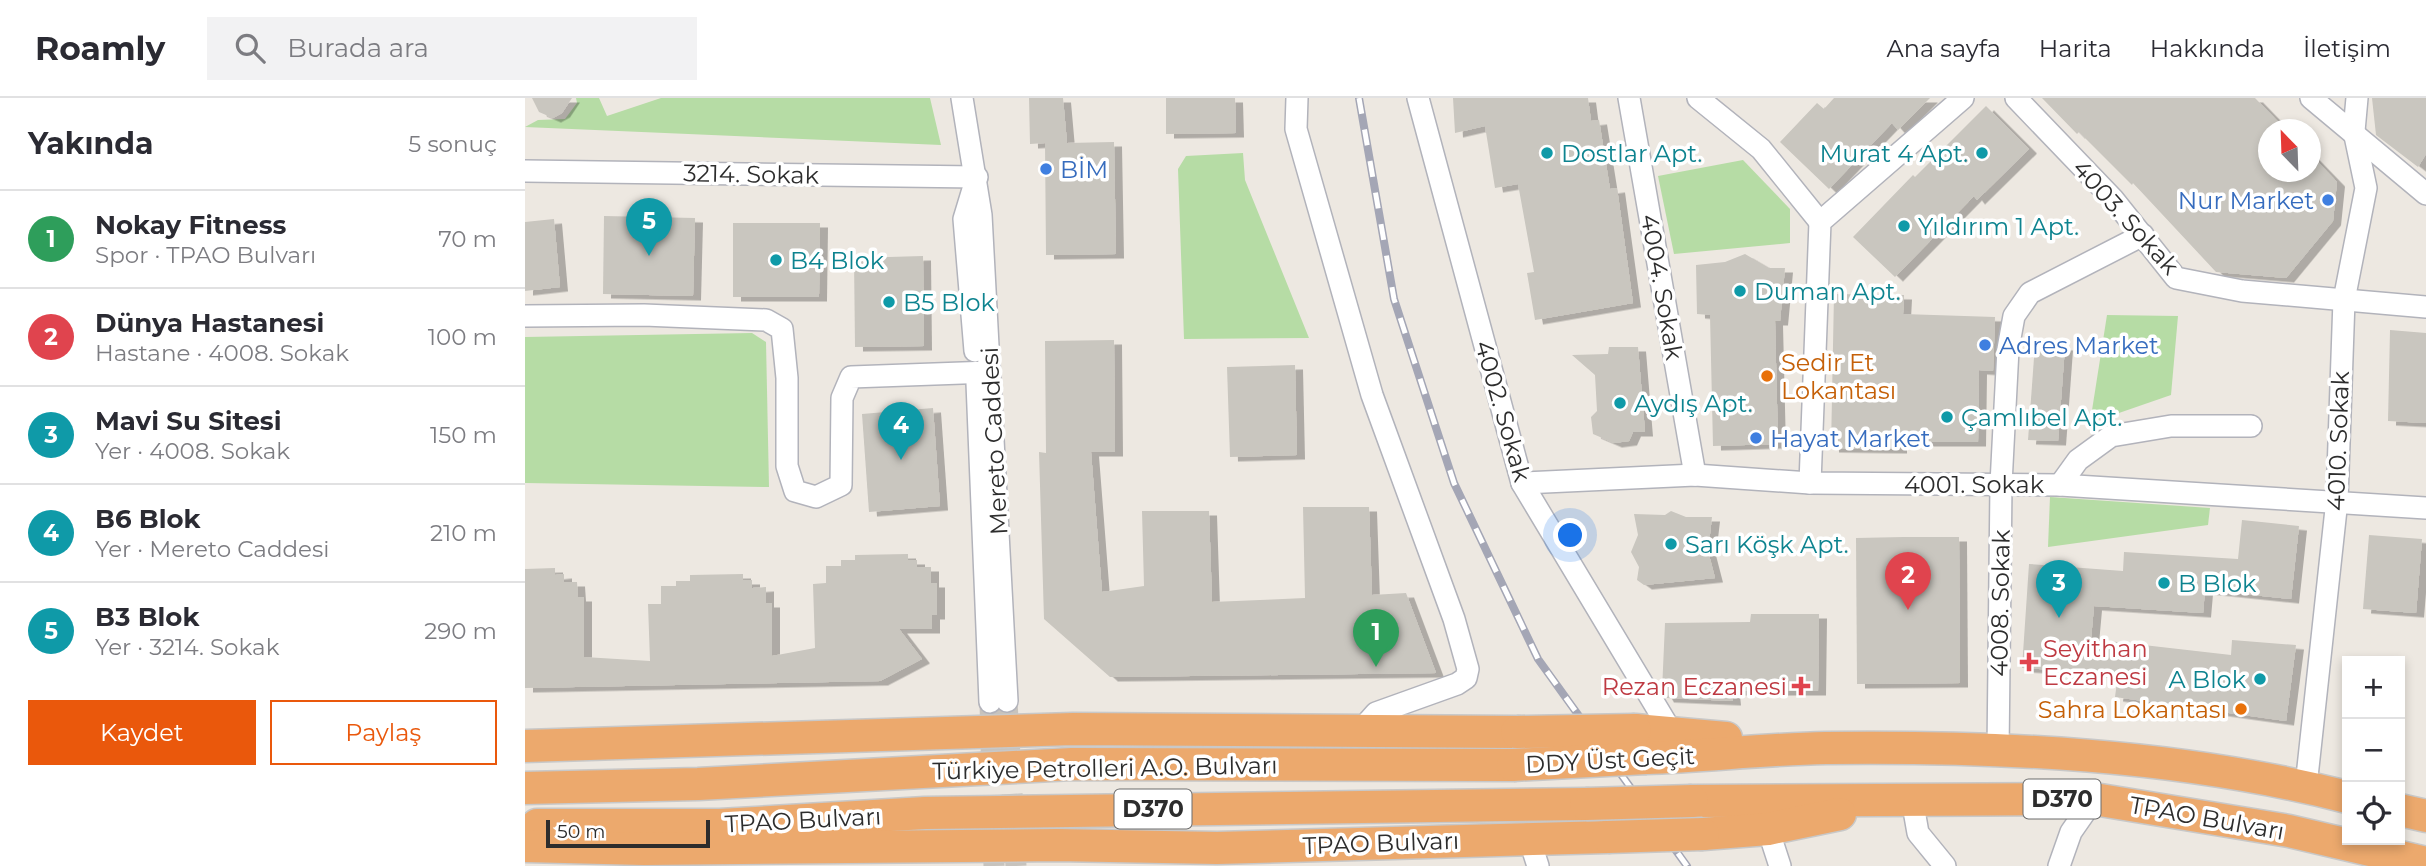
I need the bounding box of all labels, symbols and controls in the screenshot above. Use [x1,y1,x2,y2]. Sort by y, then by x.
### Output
search box [207,17,697,80]
text: Roamly [35,28,165,68]
icon: search [231,29,269,67]
text: Burada ara [287,32,429,64]
text: Ana sayfa [1886,34,2001,63]
text: Harita [2039,34,2112,63]
text: Hakkında [2150,34,2265,63]
text: İletişim [2303,34,2391,63]
north arrow [2258,119,2321,182]
text: Yakında [28,125,154,162]
text: 5 sonuç [408,130,497,158]
place label: Dostlar Apt. [1561,139,1702,168]
place label: Murat 4 Apt. [1819,139,1968,168]
marker: Dostlar Apt. [1539,145,1555,161]
marker: Murat 4 Apt. [1974,145,1990,161]
street label: 4003. Sokak [2067,154,2186,281]
place label: BİM [1060,155,1108,184]
street label: 3214. Sokak [683,158,820,190]
marker: BİM [1038,161,1054,177]
place label: Nur Market [2178,186,2314,215]
marker: Nur Market [2320,192,2336,208]
pin: 5 [626,198,672,256]
text: Nokay Fitness [95,209,286,241]
street label: 4004. Sokak [1635,212,1689,363]
place label: Yıldırım 1 Apt. [1918,212,2079,241]
marker: Yıldırım 1 Apt. [1896,218,1912,234]
text: 1 [46,225,56,253]
text: 70 m [438,225,497,253]
text: Spor · TPAO Bulvarı [95,241,316,269]
place label: B4 Blok [790,246,885,275]
marker: B4 Blok [768,252,784,268]
place label: Duman Apt. [1754,277,1901,306]
marker: Duman Apt. [1732,283,1748,299]
place label: B5 Blok [903,288,996,317]
marker: B5 Blok [881,294,897,310]
text: Dünya Hastanesi [95,307,324,339]
text: 2 [44,323,58,351]
text: 100 m [428,323,497,351]
place label: Adres Market [1999,331,2159,360]
street label: 4002. Sokak [1469,337,1537,485]
marker: Adres Market [1977,337,1993,353]
text: Hastane · 4008. Sokak [95,339,349,367]
street label: Mereto Caddesi [975,346,1013,536]
place label: Sedir Et Lokantası [1781,348,1896,405]
marker: Sedir Et Lokantası [1759,368,1775,384]
street label: 4010. Sokak [2321,370,2355,511]
place label: Aydış Apt. [1634,389,1753,418]
marker: Aydış Apt. [1612,395,1628,411]
pin: 4 [878,402,924,460]
place label: Çamlıbel Apt. [1961,403,2122,432]
text: Mavi Su Sitesi [95,405,281,437]
marker: Çamlıbel Apt. [1939,409,1955,425]
text: 3 [44,421,58,449]
text: 150 m [430,421,497,449]
place label: Hayat Market [1770,424,1931,453]
marker: Hayat Market [1748,430,1764,446]
text: Yer · 4008. Sokak [95,437,290,465]
street label: 4001. Sokak [1904,470,2045,499]
text: B6 Blok [95,503,201,535]
your location [1553,518,1587,552]
text: 4 [43,519,59,547]
text: 210 m [430,519,497,547]
street label: 4008. Sokak [1984,529,2016,677]
place label: Sarı Köşk Apt. [1685,530,1849,559]
text: Yer · Mereto Caddesi [95,535,329,563]
marker: Sarı Köşk Apt. [1663,536,1679,552]
pin: 2 [1885,552,1931,610]
pin: 3 [2036,560,2082,618]
place label: B Blok [2178,569,2257,598]
marker: B Blok [2156,575,2172,591]
text: B3 Blok [95,601,199,633]
pin: 1 [1353,609,1399,667]
text: 5 [44,617,58,645]
text: 290 m [424,617,497,645]
text: Yer · 3214. Sokak [95,633,279,661]
place label: Seyithan Eczanesi [2043,634,2148,691]
marker: Seyithan Eczanesi [2021,654,2037,670]
map controls [2342,656,2405,845]
button: + [2342,656,2405,719]
place label: A Blok [2169,665,2247,694]
marker: A Blok [2252,671,2268,687]
place label: Rezan Eczanesi [1602,672,1787,701]
marker: Rezan Eczanesi [1793,678,1809,694]
place label: Sahra Lokantası [2038,695,2227,724]
button: Kaydet [28,700,256,765]
button: Paylaş [270,700,497,765]
marker: Sahra Lokantası [2233,701,2249,717]
button: − [2342,719,2405,782]
street label: DDY Üst Geçit [1525,741,1696,779]
street label: Türkiye Petrolleri A.O. Bulvarı [932,750,1278,786]
road number: D370 [2023,779,2101,818]
button: locate [2342,782,2405,845]
road number: D370 [1115,790,1191,828]
street label: TPAO Bulvarı [2127,790,2287,846]
street label: TPAO Bulvarı [724,801,882,839]
scale bar [546,817,711,849]
text: 50 m [557,820,605,843]
street label: TPAO Bulvarı [1302,826,1460,860]

